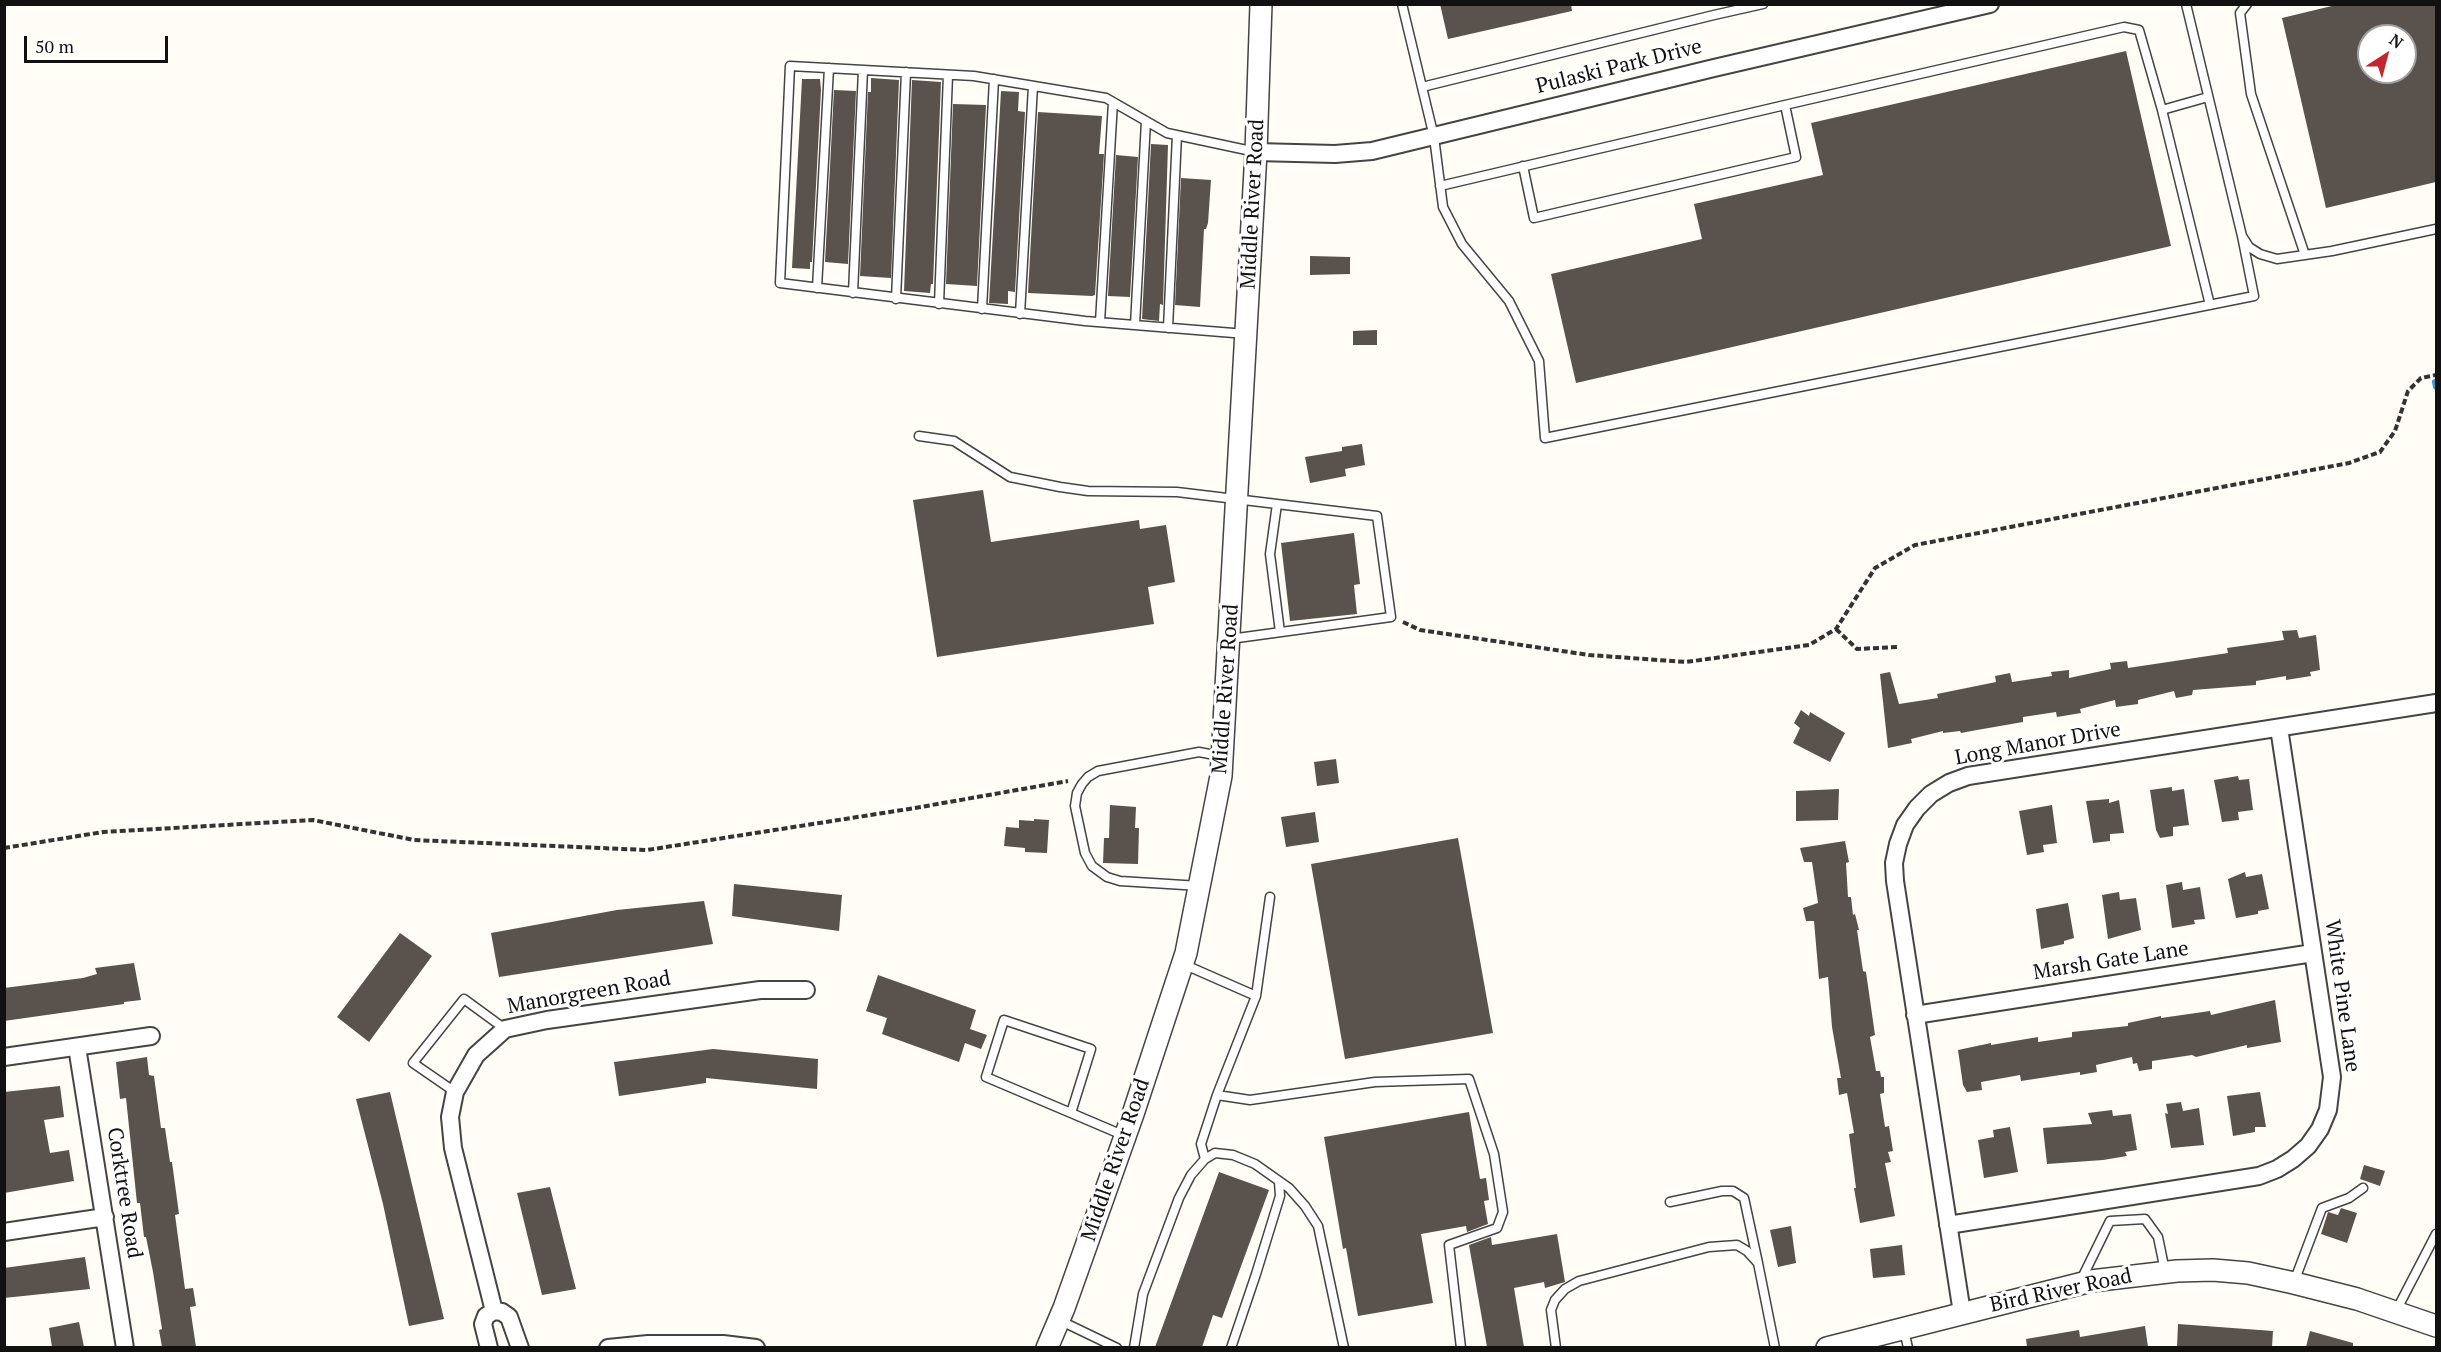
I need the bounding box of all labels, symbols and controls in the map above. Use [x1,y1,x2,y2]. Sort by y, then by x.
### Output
scale bar [27,24,171,62]
north arrow [2357,24,2417,84]
text: N [2385,29,2408,54]
text: 50 m [35,34,74,58]
street label: Pulaski Park Drive [1533,34,1705,100]
street label: Middle River Road [1236,118,1270,290]
street label: Middle River Road [1207,603,1245,775]
street label: Long Manor Drive [1953,717,2123,771]
street label: White Pine Lane [2319,918,2365,1074]
street label: Marsh Gate Lane [2031,936,2191,986]
street label: Manorgreen Road [505,966,673,1020]
street label: Middle River Road [1076,1075,1156,1245]
street label: Corktree Road [101,1126,147,1260]
street label: Bird River Road [1988,1264,2134,1318]

